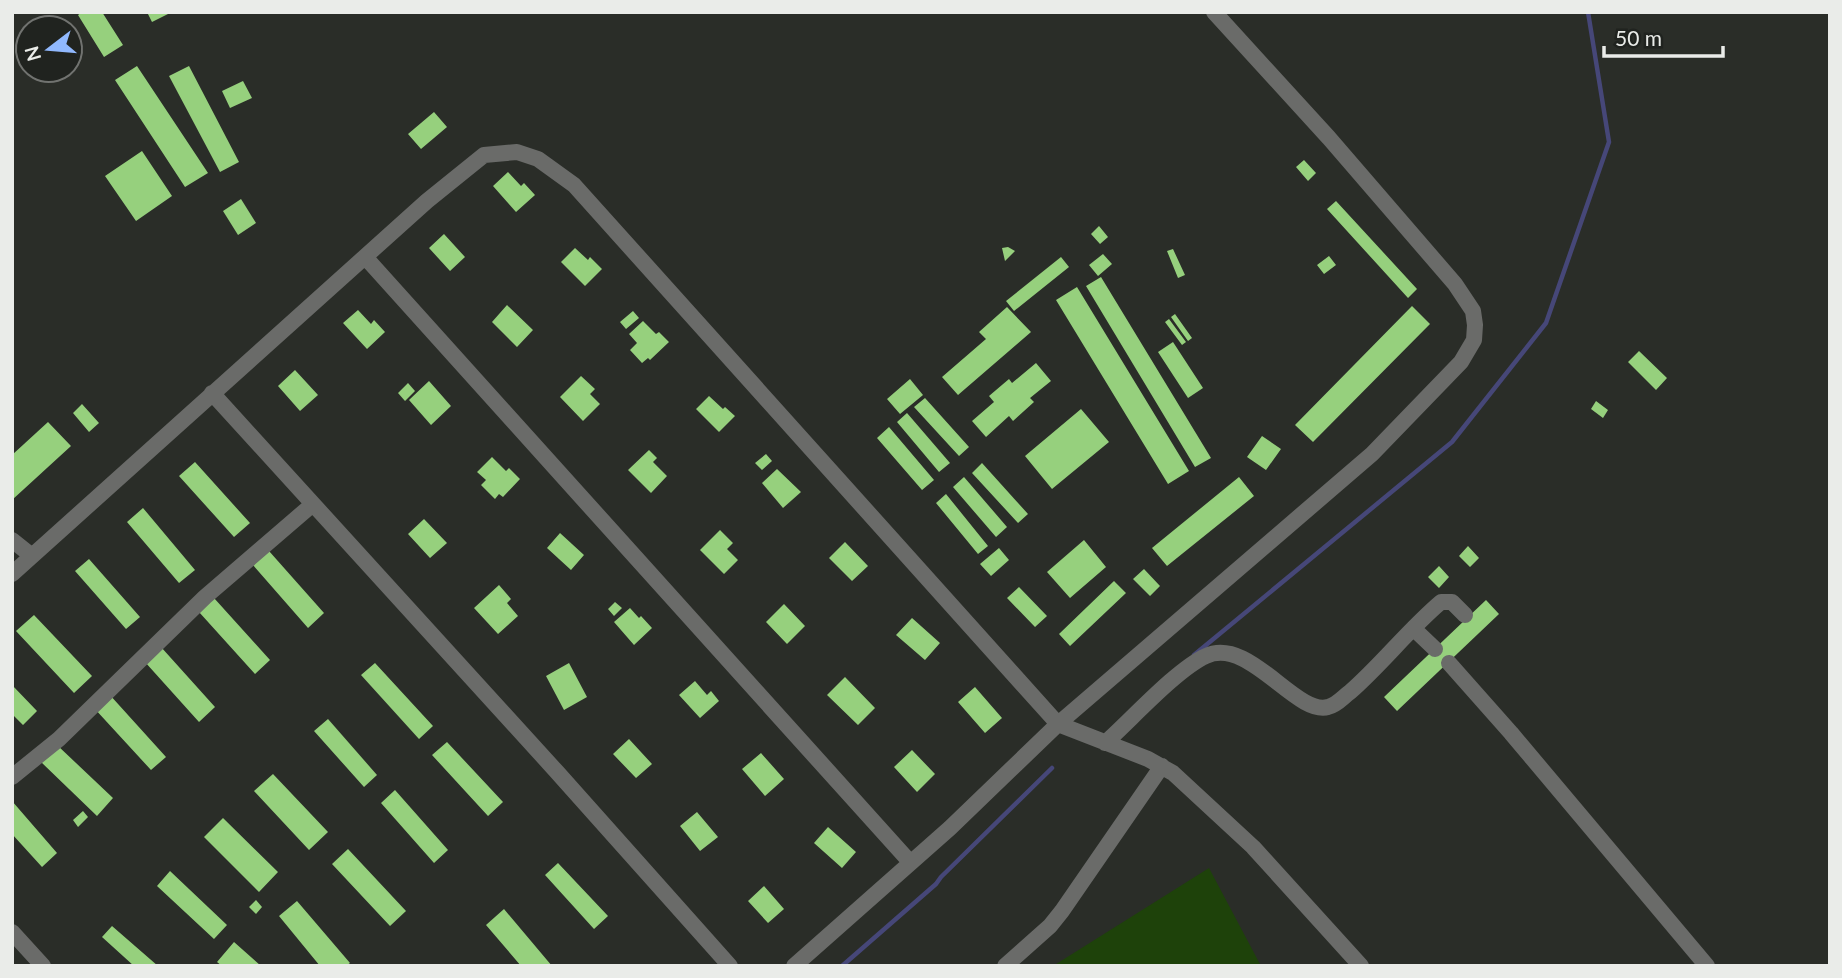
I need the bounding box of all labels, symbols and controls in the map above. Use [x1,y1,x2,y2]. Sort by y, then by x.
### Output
north arrow [14,14,84,84]
scale bar [1604,14,1723,58]
text: 50 m [1615,25,1662,50]
text: N [19,44,45,64]

